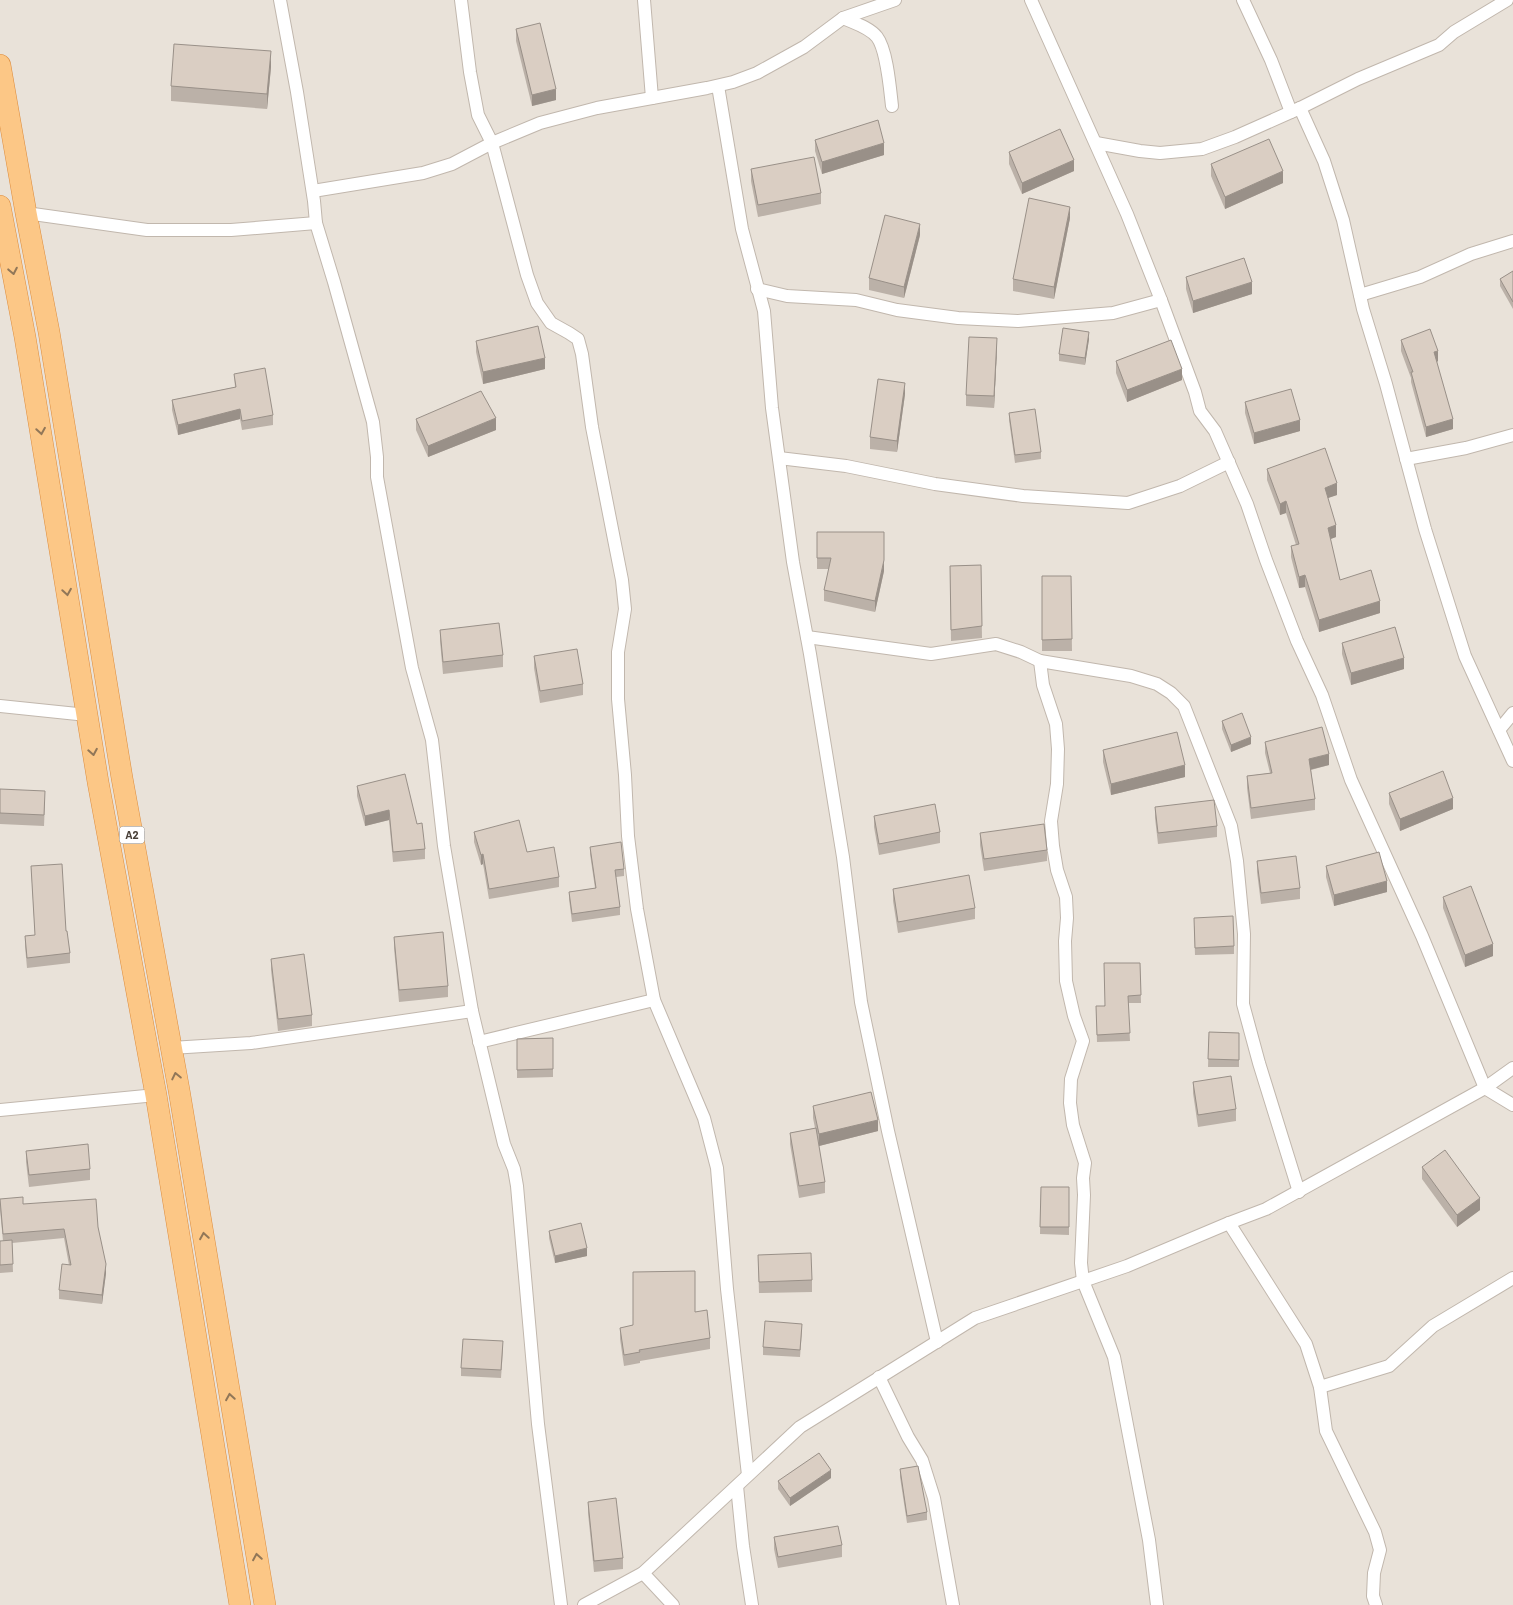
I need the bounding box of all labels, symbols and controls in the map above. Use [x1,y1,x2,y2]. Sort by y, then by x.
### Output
one-way arrow [7,267,17,276]
one-way arrow [35,427,45,436]
one-way arrow [61,588,72,596]
one-way arrow [87,749,98,757]
road number: A2 [120,826,144,844]
one-way arrow [172,1072,182,1080]
one-way arrow [199,1232,209,1241]
one-way arrow [226,1392,236,1401]
one-way arrow [252,1553,262,1561]

